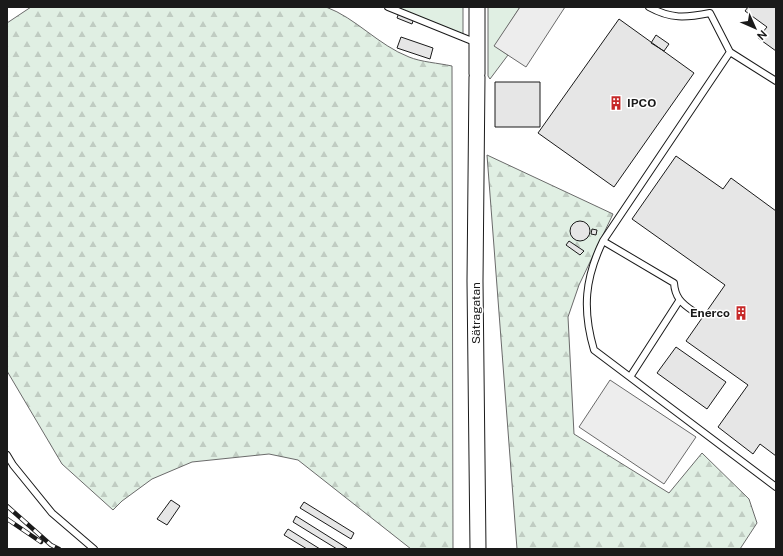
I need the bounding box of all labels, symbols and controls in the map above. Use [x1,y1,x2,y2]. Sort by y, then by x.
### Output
north arrow [735,8,775,48]
text: N [755,28,769,42]
building icon: IPCO [608,95,624,111]
place label: IPCO [627,96,656,110]
street label: Sätragatan [469,282,483,344]
building icon: Enerco [733,305,749,321]
place label: Enerco [690,306,730,320]

